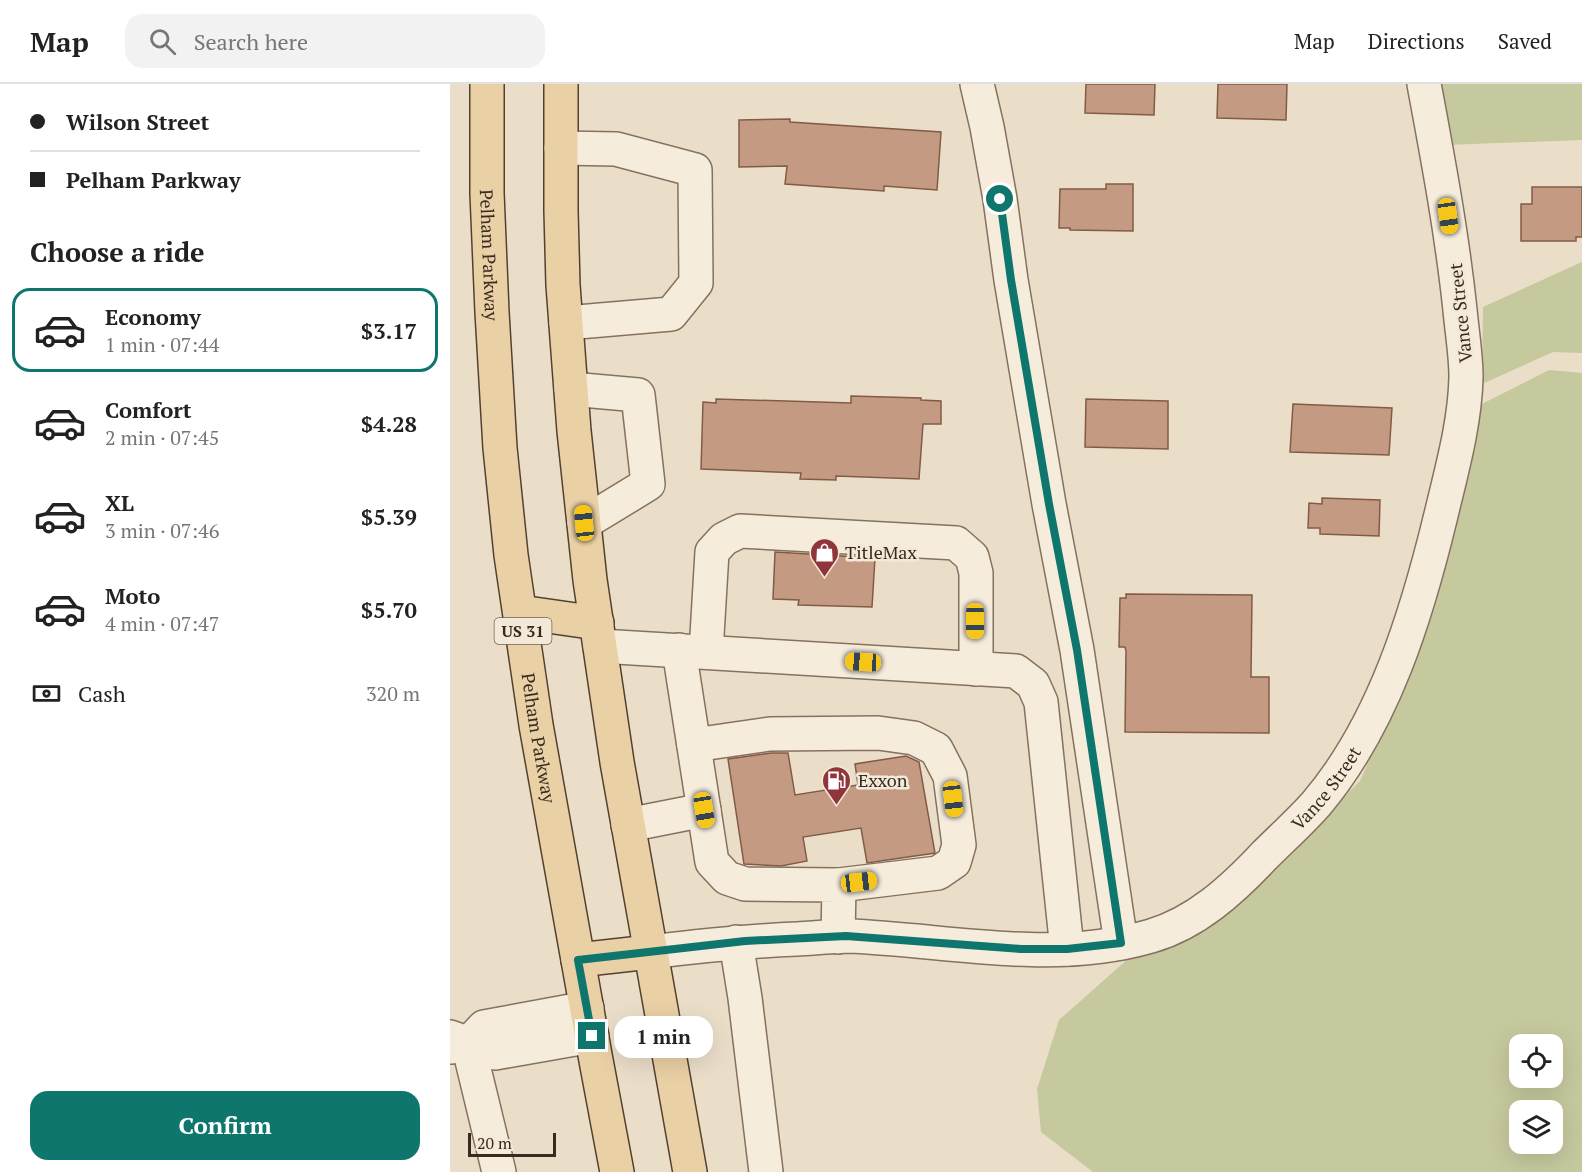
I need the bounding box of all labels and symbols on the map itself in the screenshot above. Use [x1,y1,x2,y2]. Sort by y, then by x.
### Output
route start [986,185,1013,212]
street label: Pelham Parkway [475,189,505,322]
car [1437,197,1459,235]
street label: Vance Street [1443,262,1477,364]
car [573,504,595,542]
shop icon: TitleMax [808,536,840,578]
place label: TitleMax [845,540,917,564]
car [966,603,984,639]
road number: US 31 [494,618,551,644]
car [845,652,881,672]
street label: Pelham Parkway [516,671,562,806]
street label: Vance Street [1286,741,1366,835]
fuel station icon: Exxon [821,764,853,806]
place label: Exxon [858,768,908,792]
car [942,780,964,818]
car [692,791,716,829]
car [840,871,878,893]
callout: 1 min [613,1015,712,1057]
route end [578,1022,605,1049]
scale bar [468,1130,556,1158]

